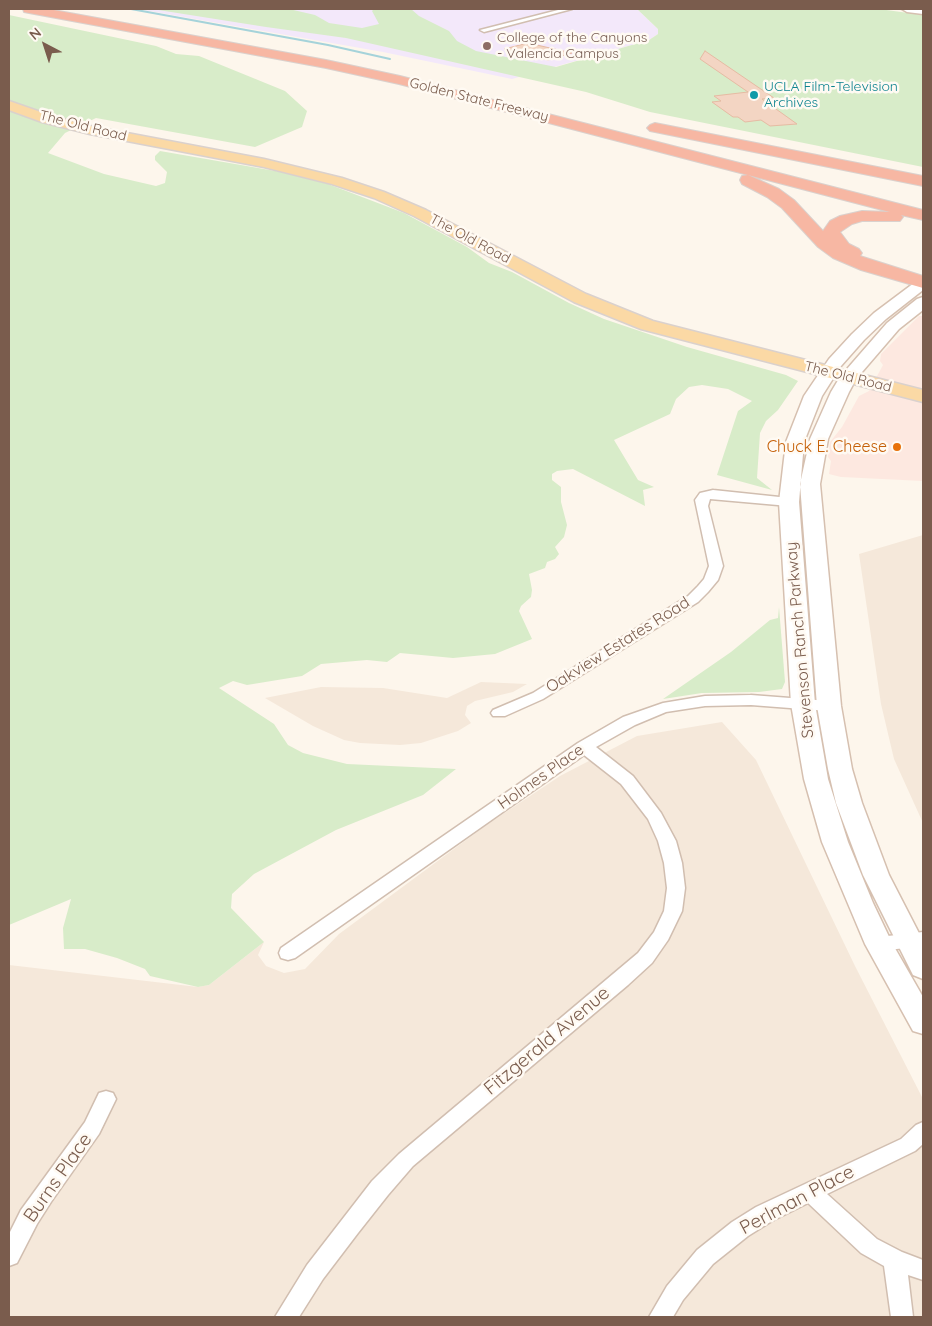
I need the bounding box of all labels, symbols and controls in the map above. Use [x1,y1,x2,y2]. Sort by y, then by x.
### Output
north arrow [20,20,70,70]
text: N [26,23,45,44]
place label: College of the Canyons - Valencia Campus [497,30,647,62]
marker: College of the Canyons - Valencia Campus [481,40,493,52]
street label: Golden State Freeway [408,75,550,125]
place label: UCLA Film-Television Archives [764,79,898,111]
marker: UCLA Film-Television Archives [748,89,760,101]
street label: The Old Road [38,107,128,145]
street label: The Old Road [427,211,513,267]
street label: The Old Road [803,358,893,396]
place label: Chuck E. Cheese [767,437,887,457]
marker: Chuck E. Cheese [891,441,903,453]
street label: Stevenson Ranch Parkway [782,541,818,739]
street label: Oakview Estates Road [543,593,693,697]
street label: Holmes Place [494,740,588,814]
street label: Fitzgerald Avenue [480,982,614,1100]
street label: Burns Place [19,1129,97,1227]
street label: Perlman Place [736,1160,858,1240]

